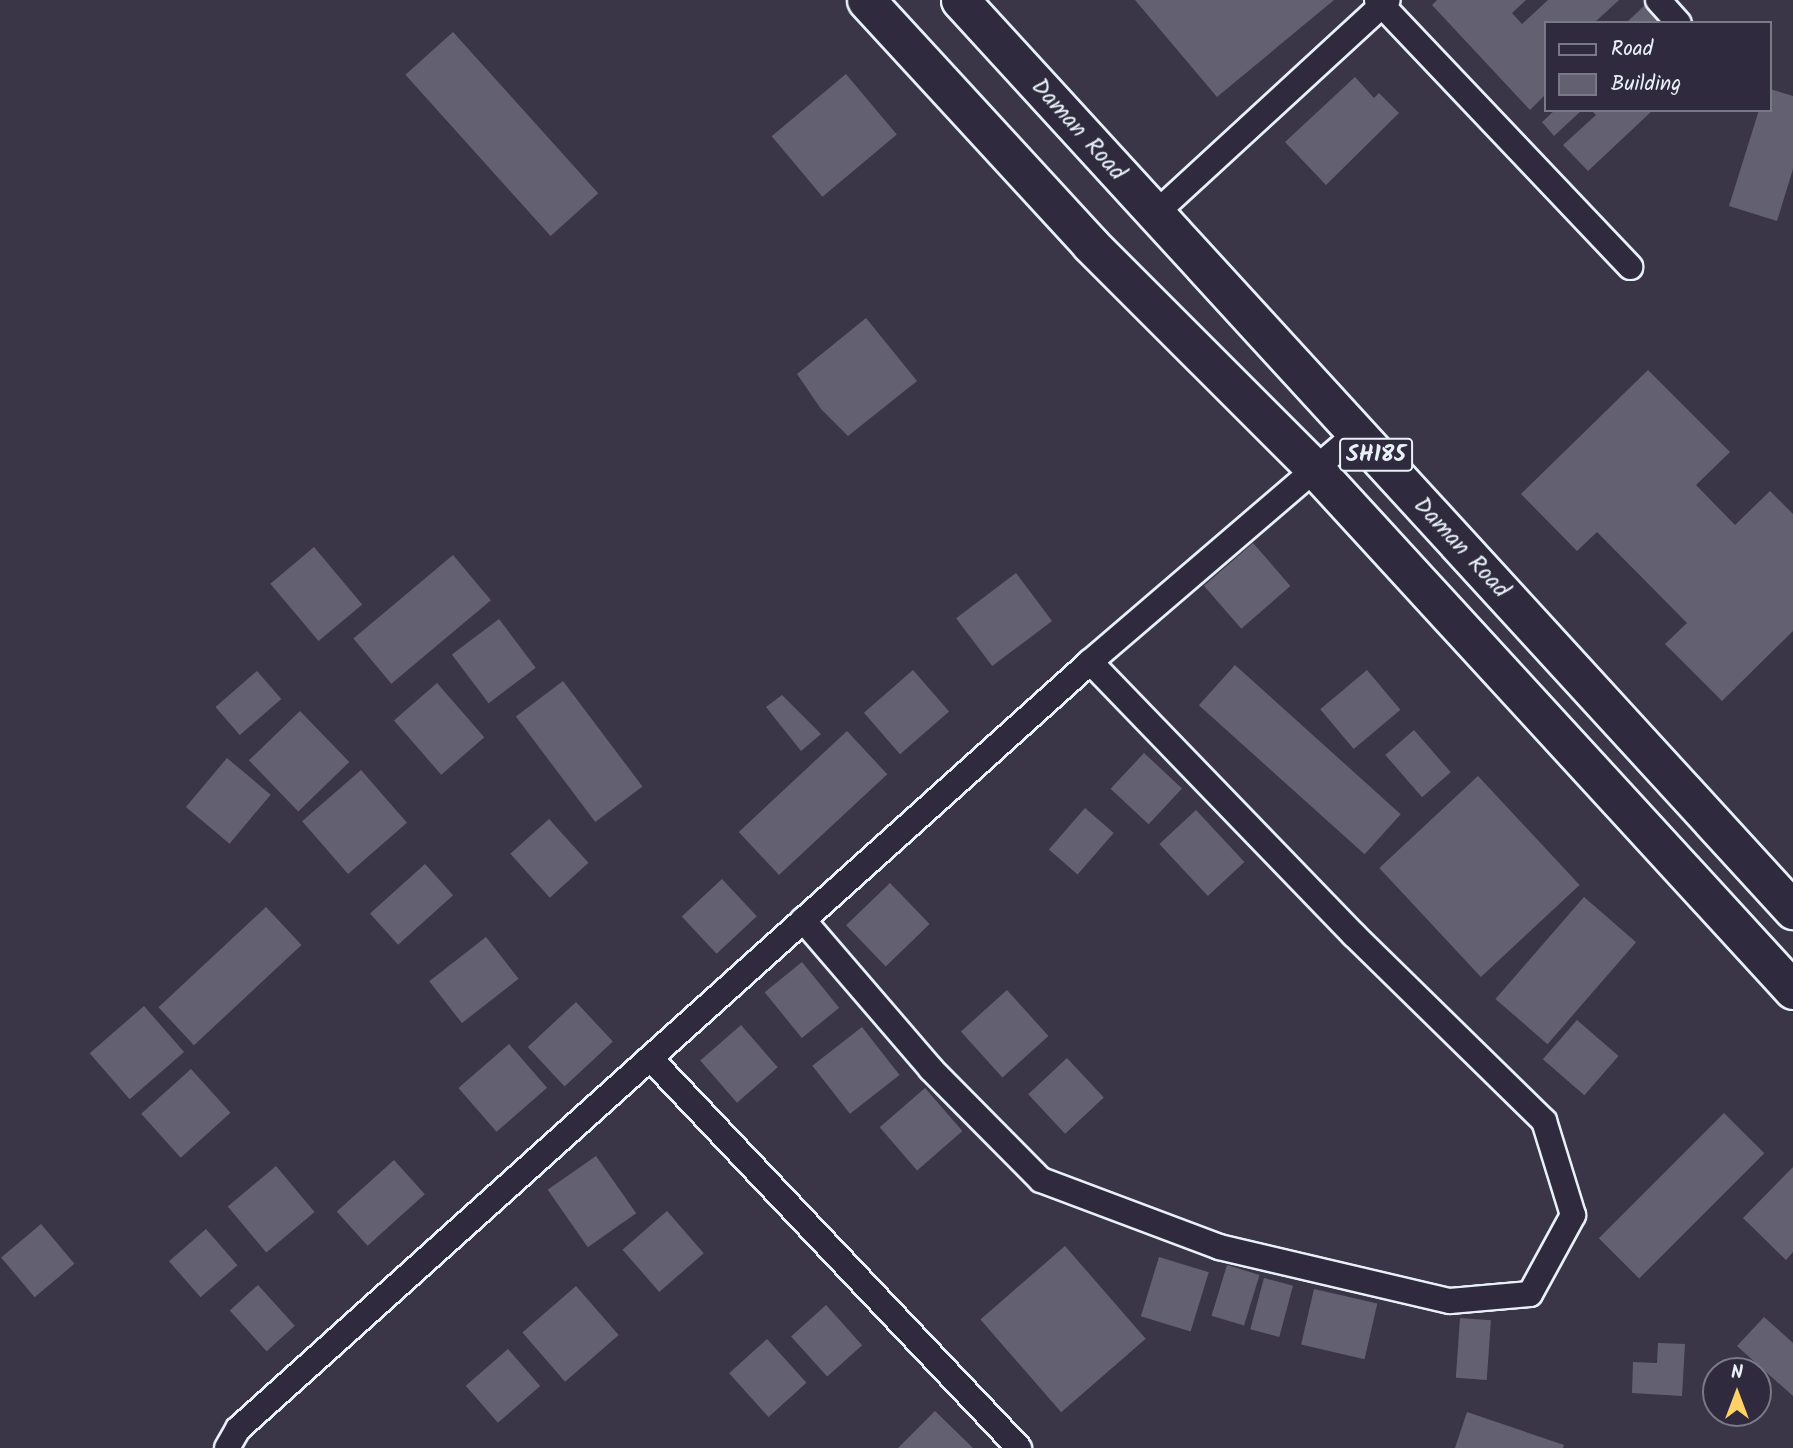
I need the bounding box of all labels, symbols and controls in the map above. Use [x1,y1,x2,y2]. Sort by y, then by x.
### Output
legend [1545,21,1772,112]
text: Road [1611,33,1653,66]
text: Building [1611,68,1681,101]
street label: Daman Road [1025,73,1131,187]
road number: SH185 [1338,436,1414,475]
street label: Daman Road [1407,492,1515,604]
north arrow [1702,1357,1772,1427]
text: N [1731,1358,1743,1388]

